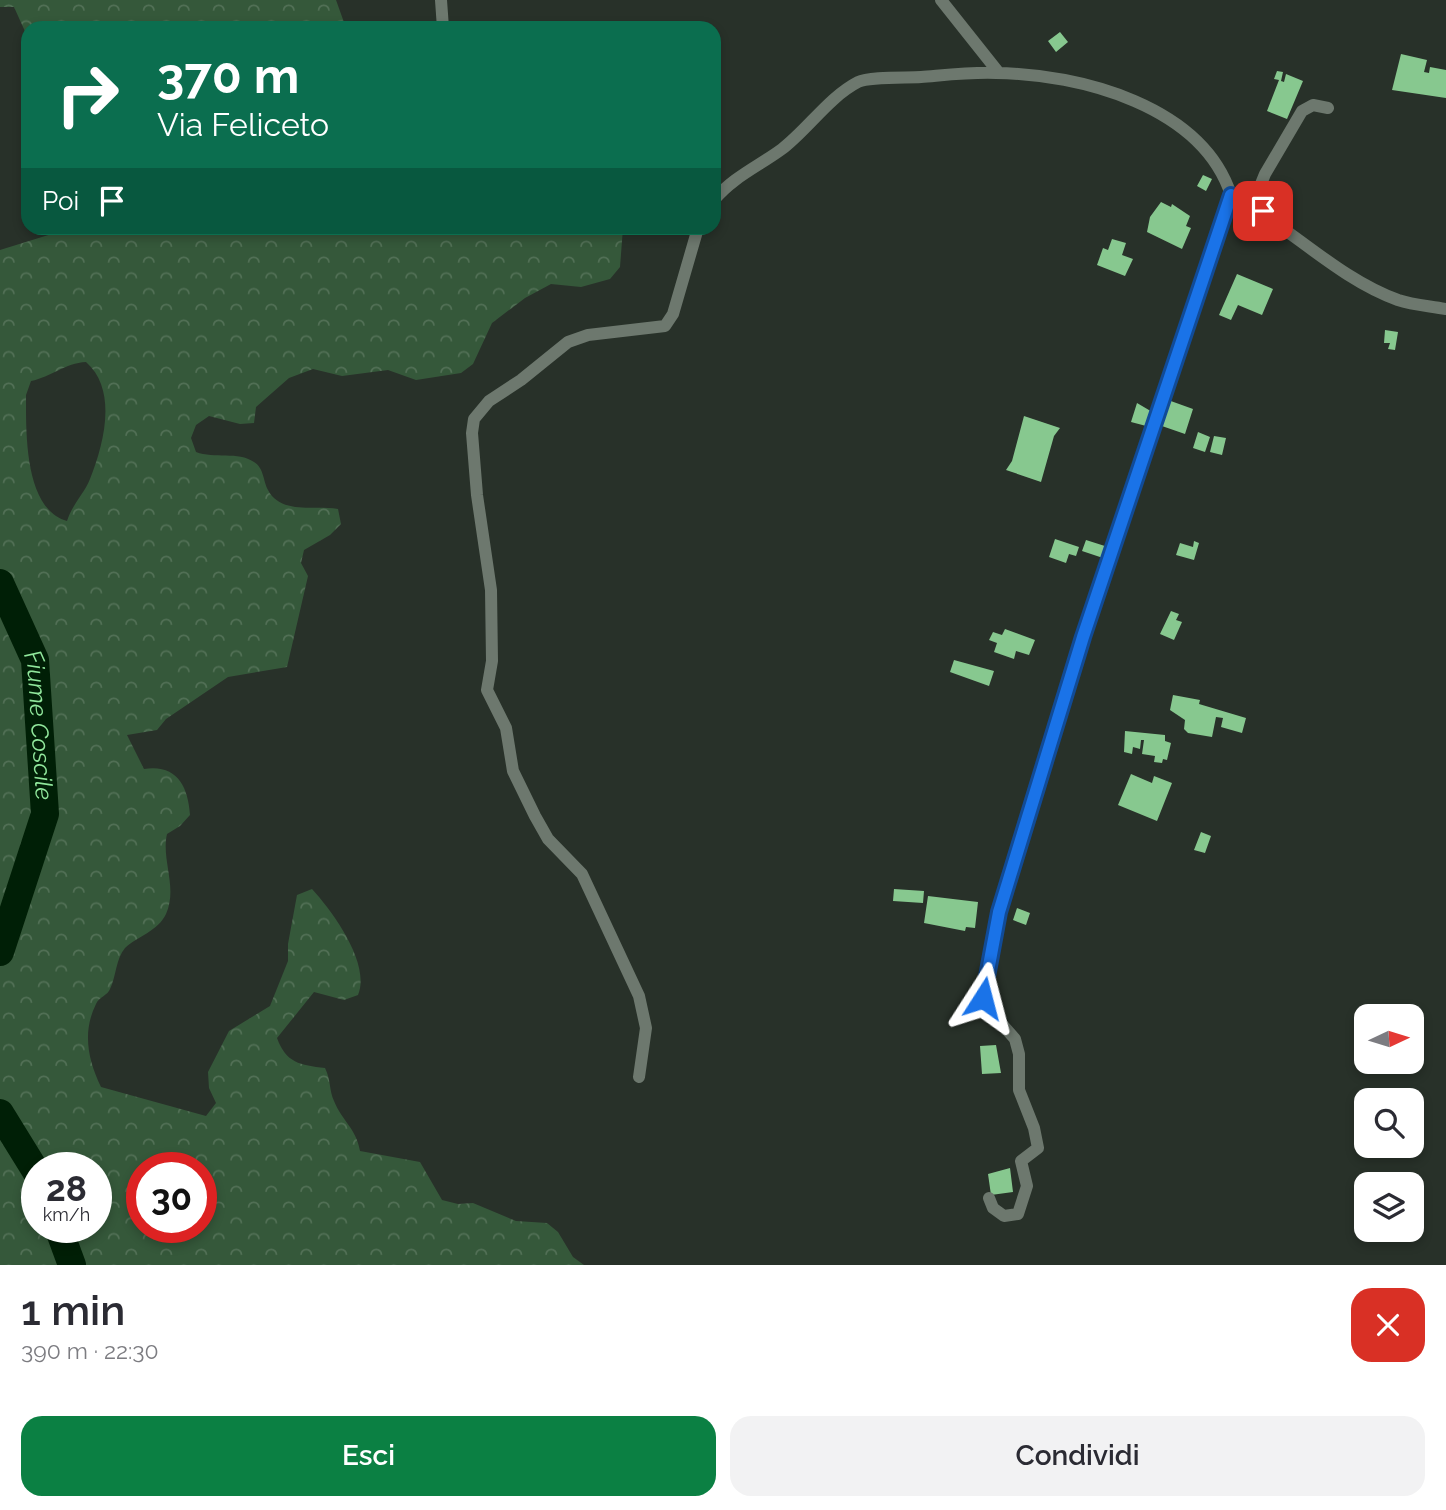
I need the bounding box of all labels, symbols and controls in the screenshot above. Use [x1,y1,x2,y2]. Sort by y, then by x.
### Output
text: 370 m [157,47,299,104]
icon: right [42,49,133,140]
text: Via Feliceto [157,106,329,143]
pin [1233,181,1293,241]
icon: arrive [93,182,131,220]
text: Poi [42,186,79,216]
icon: arrive [1244,192,1282,230]
water label: Fiume Coscile [18,645,59,801]
position arrow [946,961,1020,1035]
north arrow [1354,1004,1424,1074]
map controls [1354,1004,1424,1242]
button: search [1354,1088,1424,1158]
speed limit sign: 30 [126,1152,217,1243]
text: 28 [46,1168,87,1209]
button: layers [1354,1172,1424,1242]
text: km/h [43,1204,90,1225]
text: 1 min [21,1286,125,1335]
button: close [1351,1288,1425,1362]
text: 390 m · 22:30 [21,1337,159,1364]
button: Esci [21,1416,716,1496]
button: Condividi [730,1416,1425,1496]

